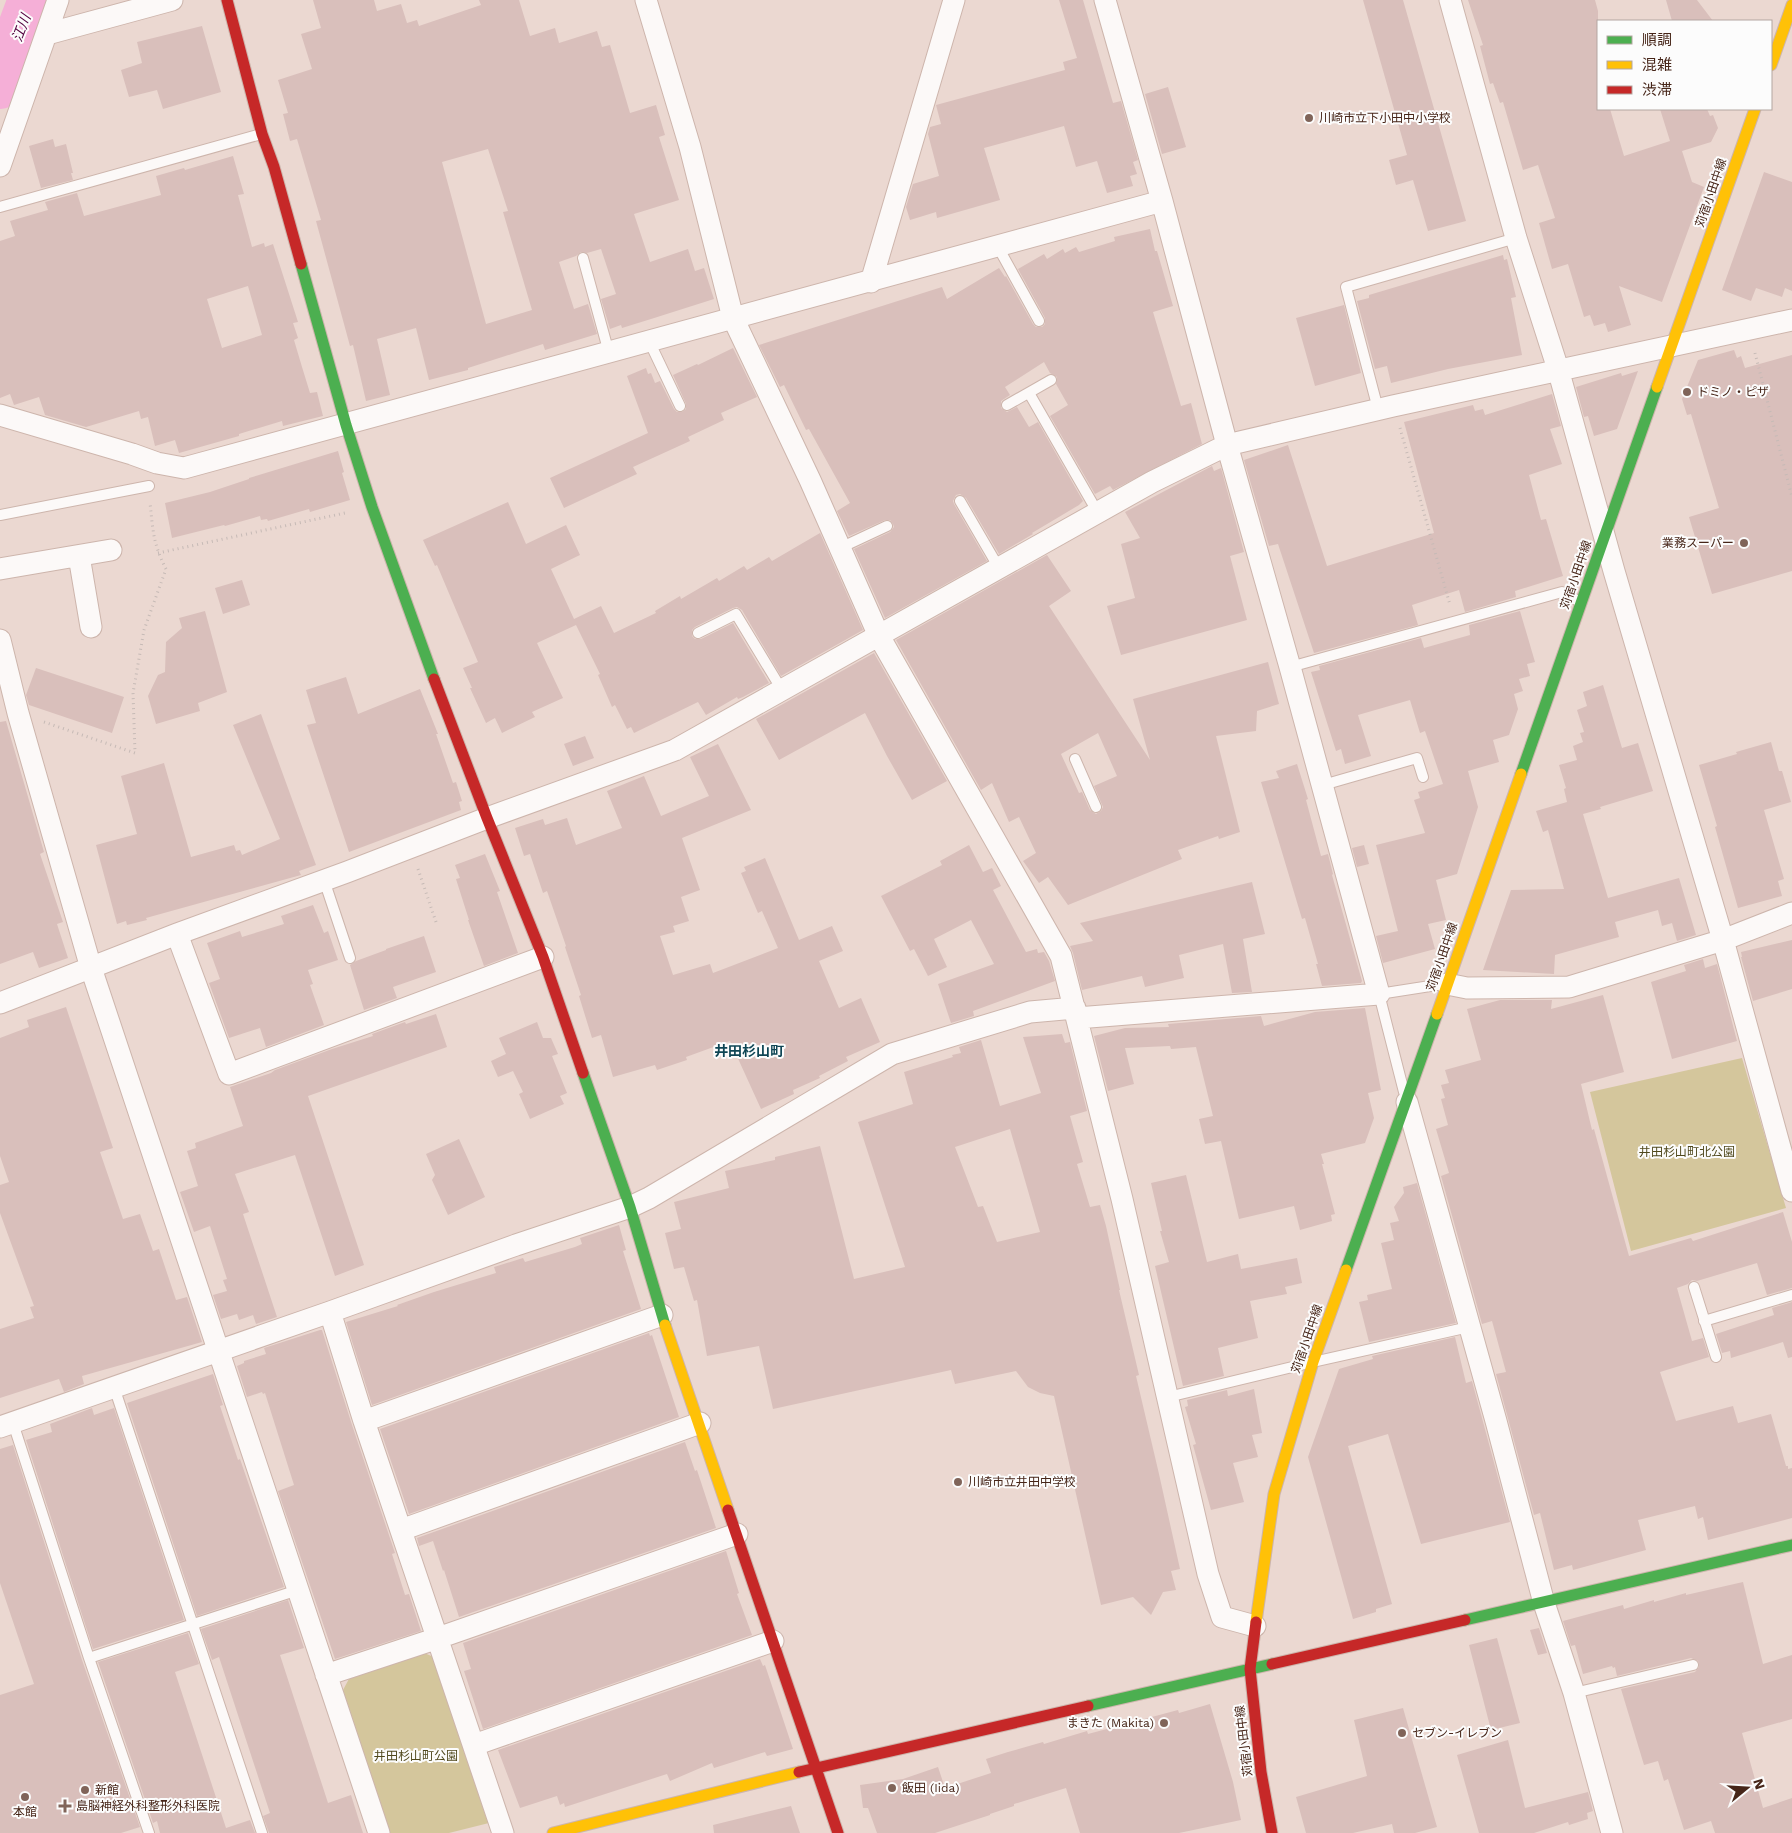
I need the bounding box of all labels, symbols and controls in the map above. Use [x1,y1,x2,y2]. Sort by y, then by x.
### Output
water label: 江川 [9,10,34,44]
legend [1597,20,1772,110]
text: 順調 [1642,31,1672,49]
text: 混雑 [1642,56,1672,74]
text: 渋滞 [1642,81,1672,99]
place label: 川崎市立下小田中小学校 [1319,111,1451,125]
marker: 川崎市立下小田中小学校 [1303,112,1315,124]
street label: 苅宿小田中線 [1693,157,1729,229]
place label: ドミノ・ピザ [1697,385,1769,399]
marker: ドミノ・ピザ [1681,386,1693,398]
place label: 業務スーパー [1662,536,1734,550]
marker: 業務スーパー [1738,537,1750,549]
street label: 苅宿小田中線 [1558,539,1594,611]
street label: 苅宿小田中線 [1424,921,1460,993]
district label: 井田杉山町 [714,1043,784,1059]
park label: 井田杉山町北公園 [1639,1145,1735,1159]
street label: 苅宿小田中線 [1289,1303,1325,1375]
place label: 川崎市立井田中学校 [968,1475,1076,1489]
marker: 川崎市立井田中学校 [952,1476,964,1488]
street label: 苅宿小田中線 [1233,1704,1255,1778]
place label: まきた (Makita) [1067,1716,1154,1730]
marker: まきた (Makita) [1158,1717,1170,1729]
place label: セブン-イレブン [1412,1726,1502,1740]
marker: セブン-イレブン [1396,1727,1408,1739]
park label: 井田杉山町公園 [374,1749,458,1763]
north arrow [1722,1763,1772,1813]
text: N [1750,1777,1769,1791]
place label: 飯田 (Iida) [902,1781,960,1795]
marker: 飯田 (Iida) [886,1782,898,1794]
place label: 新館 [95,1783,119,1797]
marker: 新館 [79,1784,91,1796]
marker: 本館 [19,1791,31,1803]
marker: 島脳神経外科整形外科医院 [58,1799,72,1813]
place label: 島脳神経外科整形外科医院 [76,1799,220,1813]
place label: 本館 [13,1805,37,1819]

